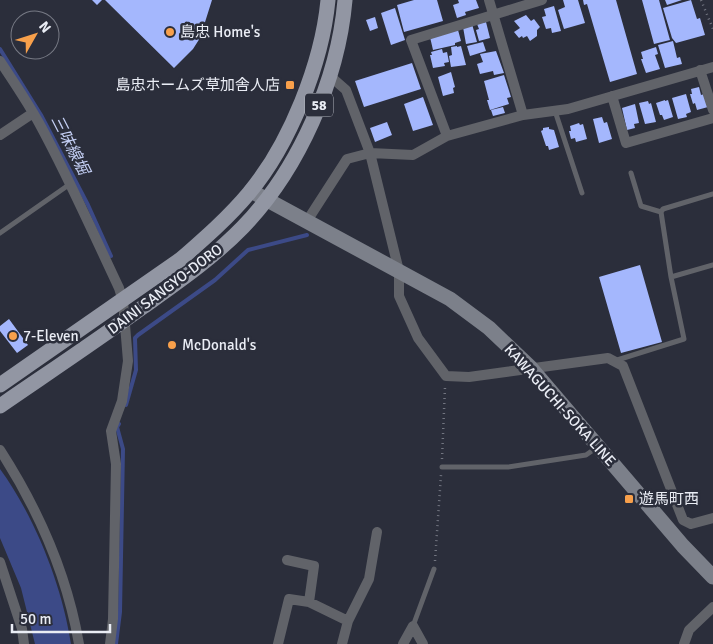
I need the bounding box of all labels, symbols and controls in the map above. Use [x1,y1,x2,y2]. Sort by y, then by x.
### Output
north arrow [10,10,60,60]
text: N [35,18,54,36]
place label: 島忠 Home's [180,23,261,41]
marker: 島忠 Home's [164,26,176,38]
place label: 島忠ホームズ草加舎人店 [115,76,280,94]
marker: 島忠ホームズ草加舎人店 [284,79,296,91]
road number: 58 [305,94,333,116]
water label: 三味線堀 [47,112,95,181]
street label: DAINI SANGYO-DORO [104,240,226,338]
place label: 7-Eleven [23,327,79,345]
marker: 7-Eleven [7,330,19,342]
place label: McDonald's [182,336,257,354]
marker: McDonald's [166,339,178,351]
street label: KAWAGUCHI-SOKA LINE [501,340,619,470]
place label: 遊馬町西 [639,490,699,508]
marker: 遊馬町西 [623,493,635,505]
scale bar [12,602,110,634]
text: 50 m [20,610,51,628]

